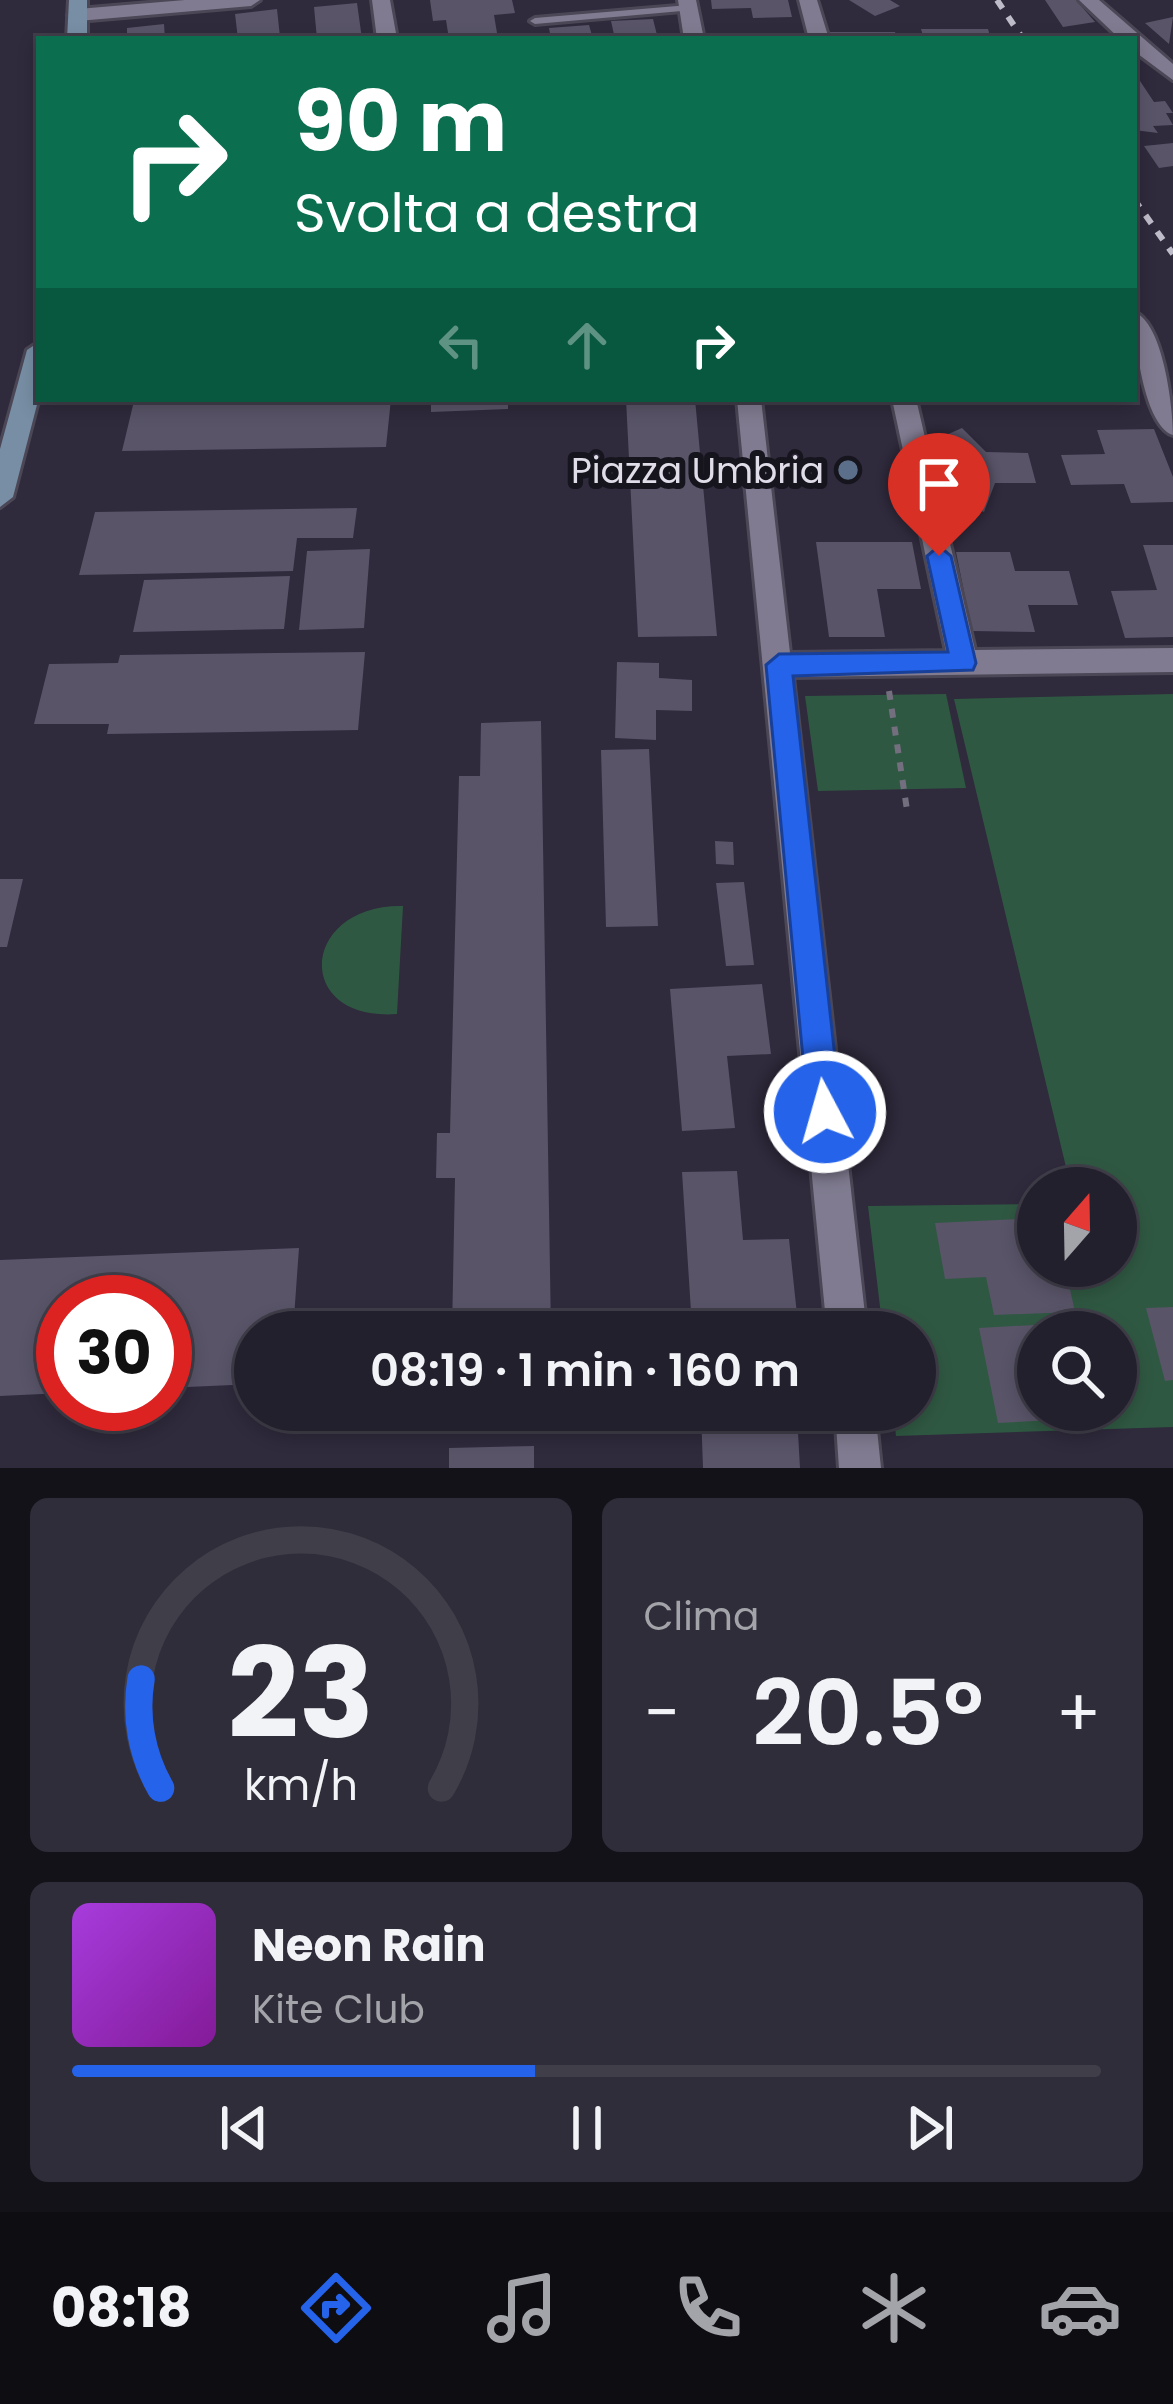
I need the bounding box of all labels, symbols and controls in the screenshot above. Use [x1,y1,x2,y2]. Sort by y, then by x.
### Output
text: 90 m [294,63,507,180]
icon: right [96,84,252,240]
text: Svolta a destra [294,175,700,251]
icon: left [428,312,494,378]
icon: ahead [554,312,620,378]
icon: right [680,312,746,378]
pin [888,433,990,556]
place label: Piazza Umbria [571,445,824,496]
icon: arrive [906,451,972,517]
marker: Piazza Umbria [835,457,861,483]
position arrow [762,1049,888,1175]
north arrow [1017,1167,1137,1287]
map controls [1017,1167,1137,1431]
speed limit sign: 30 [36,1275,192,1431]
button: search [1017,1311,1137,1431]
text: 08:19 · 1 min · 160 m [370,1339,800,1402]
text: Clima [644,1589,759,1644]
text: 23 [227,1606,374,1781]
text: 20.5° [752,1650,983,1777]
text: − [644,1667,680,1759]
text: + [1056,1667,1101,1759]
text: km/h [244,1755,358,1815]
text: Neon Rain [252,1914,486,1977]
text: Kite Club [252,1982,425,2037]
icon: previous [211,2095,277,2161]
icon: pause [554,2095,620,2161]
icon: next [897,2095,963,2161]
icon: directions [294,2266,378,2350]
icon: music [480,2266,564,2350]
icon: phone [666,2266,750,2350]
icon: climate [852,2266,936,2350]
icon: car [1038,2266,1122,2350]
text: 08:18 [51,2270,192,2346]

